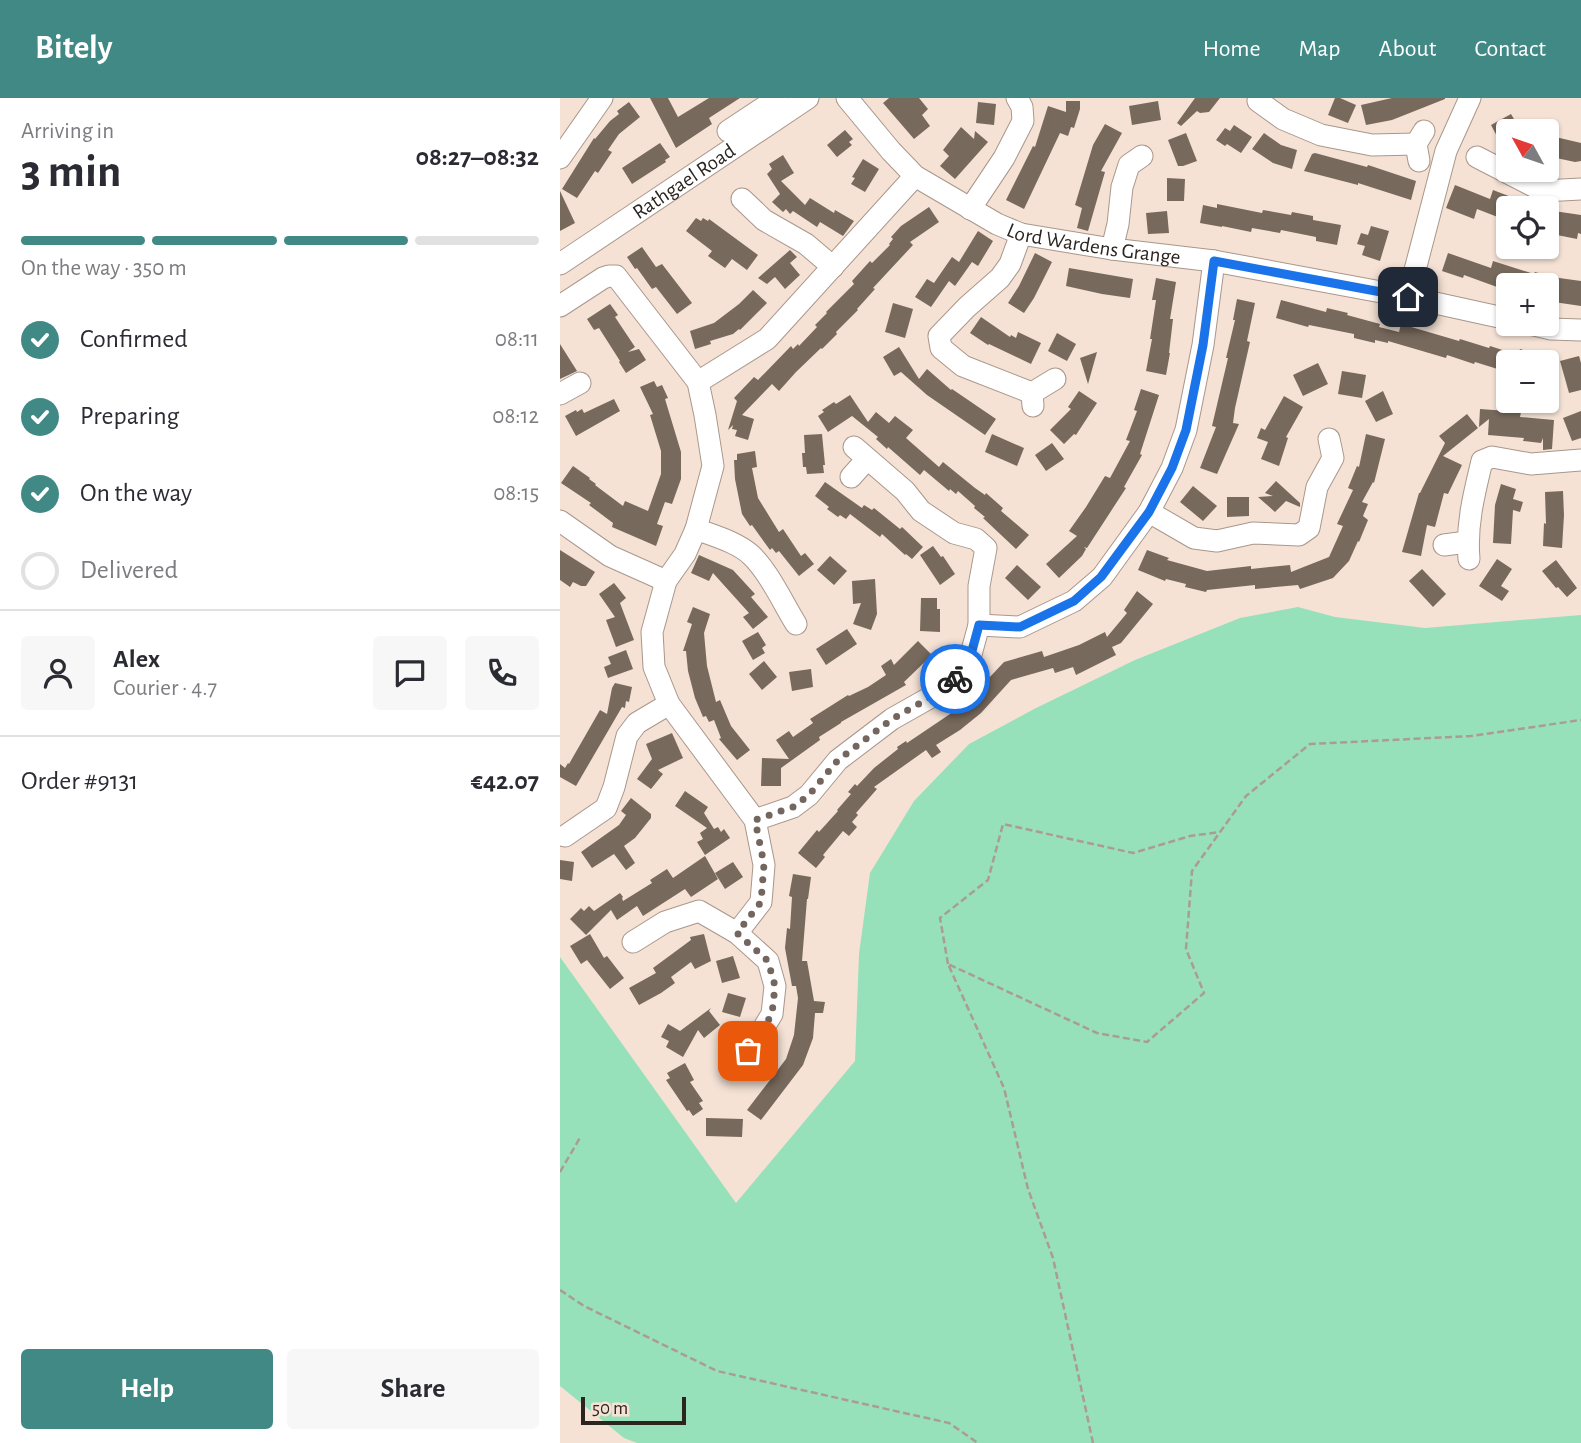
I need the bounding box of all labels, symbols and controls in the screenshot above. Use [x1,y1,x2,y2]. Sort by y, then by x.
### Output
text: Bitely [35,32,113,65]
text: Home [1203,37,1261,61]
text: Map [1299,37,1341,61]
text: About [1379,37,1436,61]
text: Contact [1474,37,1546,61]
north arrow [1496,119,1559,182]
map controls [1496,119,1559,413]
text: Arriving in [21,120,114,143]
street label: Rathgael Road [629,139,739,223]
text: 08:27–08:32 [415,144,539,170]
text: 3 min [21,149,121,195]
button: locate [1496,196,1559,259]
street label: Lord Wardens Grange [1004,219,1182,267]
text: On the way · 350 m [21,257,187,280]
pin [1378,267,1438,327]
button: + [1496,273,1559,336]
icon: home [1389,278,1427,316]
icon: check [21,321,59,359]
text: Confirmed [80,326,188,352]
text: 08:11 [495,328,539,351]
button: − [1496,350,1559,413]
icon: check [21,398,59,436]
text: Preparing [80,403,179,429]
text: 08:12 [492,405,539,428]
icon: check [21,475,59,513]
text: On the way [80,480,192,506]
text: 08:15 [493,482,539,505]
text: Delivered [80,557,178,583]
button: person [21,636,95,710]
button: chat [373,636,447,710]
button: phone [465,636,539,710]
courier [920,644,990,714]
text: Alex [113,646,160,672]
icon: bike [936,660,974,698]
text: Courier · 4.7 [113,677,217,700]
text: Order #9131 [21,768,138,794]
text: €42.07 [471,768,539,794]
pin [718,1021,778,1081]
icon: bag [729,1032,767,1070]
button: Help [21,1349,273,1429]
button: Share [287,1349,539,1429]
scale bar [581,1394,686,1426]
text: 50 m [592,1399,628,1418]

